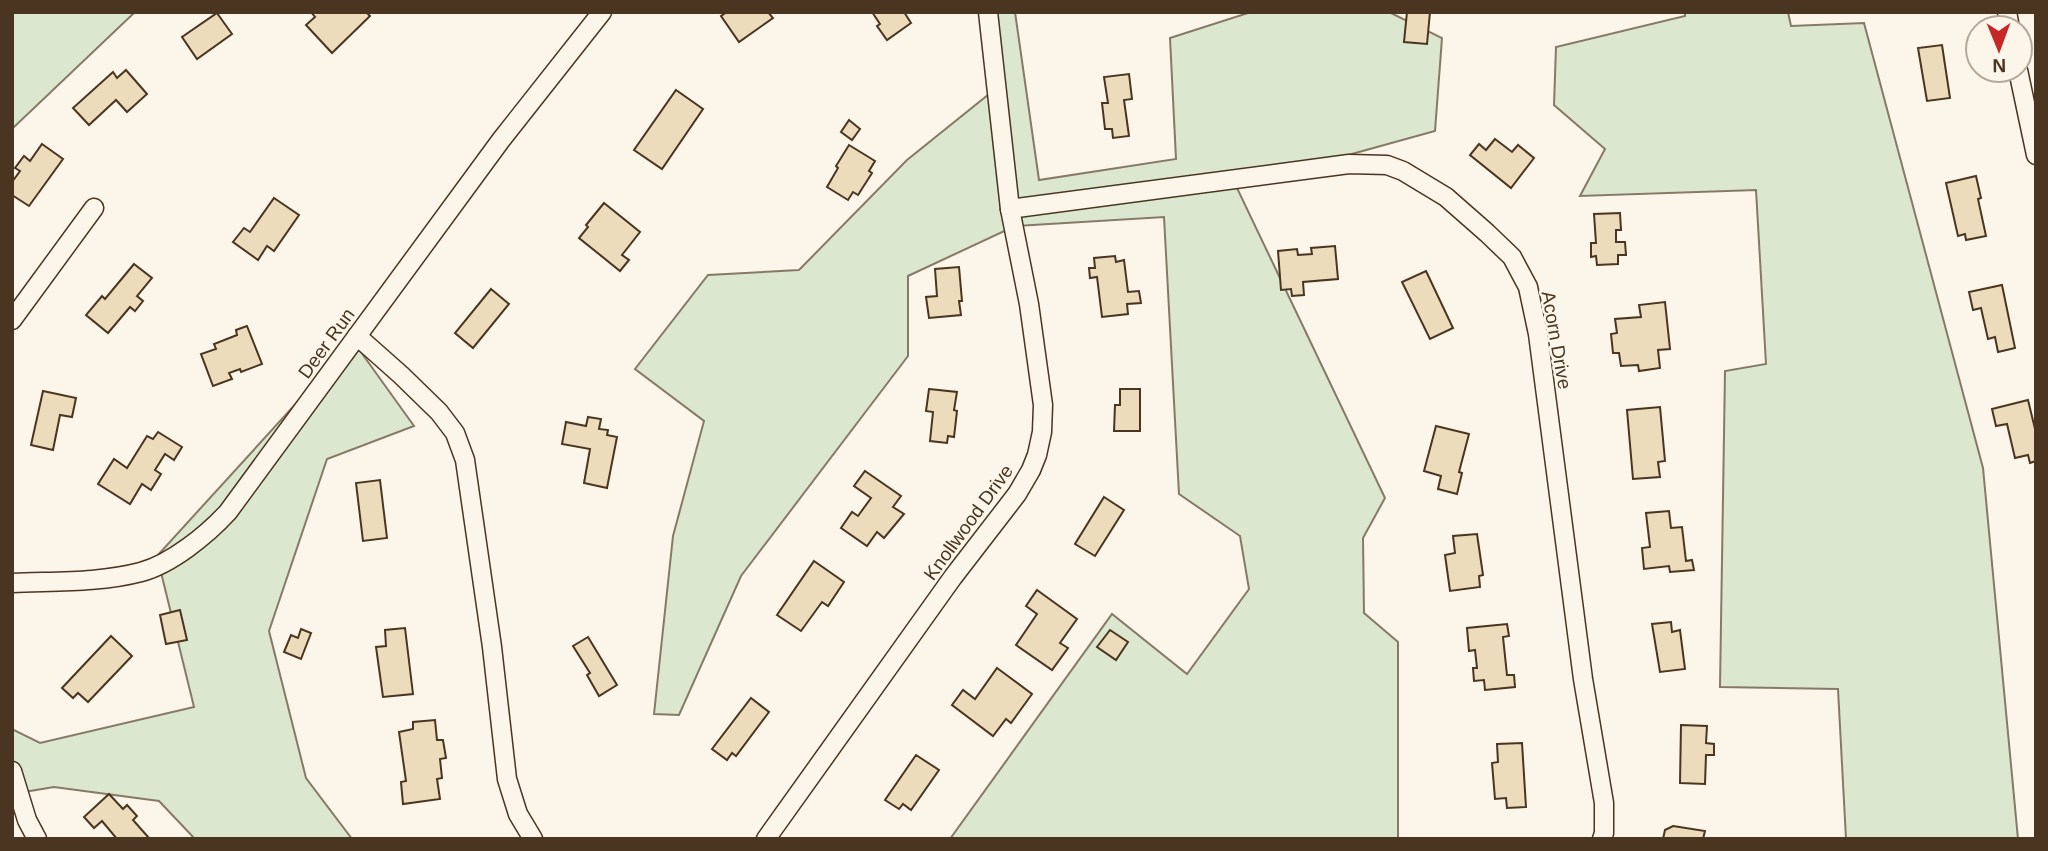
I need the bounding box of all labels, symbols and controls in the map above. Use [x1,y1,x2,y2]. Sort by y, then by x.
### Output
north arrow [1964,14,2034,84]
text: N [1992,55,2006,76]
street label: Acorn Drive [1538,289,1575,391]
street label: Deer Run [294,304,359,382]
street label: Knollwood Drive [920,461,1017,584]

